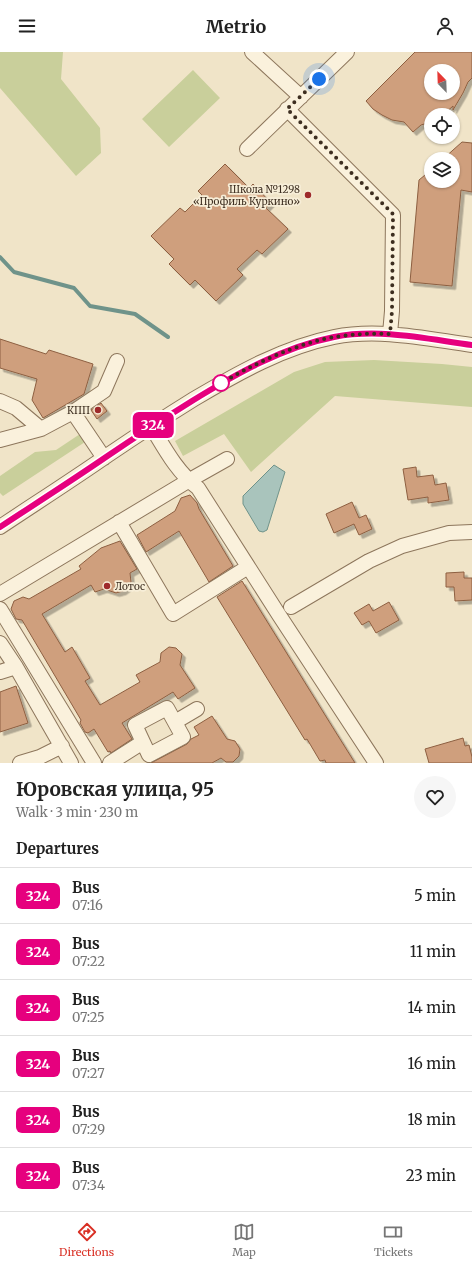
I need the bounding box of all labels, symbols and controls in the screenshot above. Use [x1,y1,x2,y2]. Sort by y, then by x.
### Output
icon: menu [16,15,38,37]
text: Metrio [206,15,266,38]
icon: person [434,15,456,37]
north arrow [424,64,460,100]
map controls [424,64,460,188]
your location [309,69,329,89]
button: locate [424,108,460,144]
button: layers [424,152,460,188]
place label: Школа №1298 «Профиль Куркино» [193,183,300,208]
marker: Школа №1298 «Профиль Куркино» [303,190,313,200]
unlabelled marker [212,374,230,392]
place label: КПП [67,404,90,417]
marker: КПП [93,405,103,415]
line badge: 324 [130,412,176,438]
text: 324 [141,416,165,434]
place label: Лотос [115,580,145,593]
marker: Лотос [102,581,112,591]
button: heart [414,776,456,818]
text: Юровская улица, 95 [16,777,214,801]
text: Walk · 3 min · 230 m [16,804,138,821]
text: Departures [16,839,99,858]
text: Bus [72,878,100,897]
text: 5 min [414,886,456,905]
text: 324 [26,887,50,905]
text: 07:16 [72,897,103,914]
text: Bus [72,934,100,953]
text: 11 min [410,942,456,961]
text: 324 [26,943,50,961]
text: 07:22 [72,953,105,970]
text: Bus [72,990,100,1009]
text: 14 min [408,998,456,1017]
text: 324 [26,999,50,1017]
text: 07:25 [72,1009,105,1026]
text: Bus [72,1046,100,1065]
text: 16 min [408,1054,456,1073]
text: 324 [26,1055,50,1073]
text: 07:27 [72,1065,105,1082]
text: Bus [72,1102,100,1121]
text: 18 min [408,1110,456,1129]
text: 324 [26,1111,50,1129]
text: 07:29 [72,1121,105,1138]
text: Bus [72,1158,100,1177]
text: 23 min [406,1166,456,1185]
text: 324 [26,1167,50,1185]
text: 07:34 [72,1177,105,1194]
tab: Directions [59,1221,114,1259]
tab: Map [232,1221,256,1259]
tab: Tickets [374,1221,413,1259]

